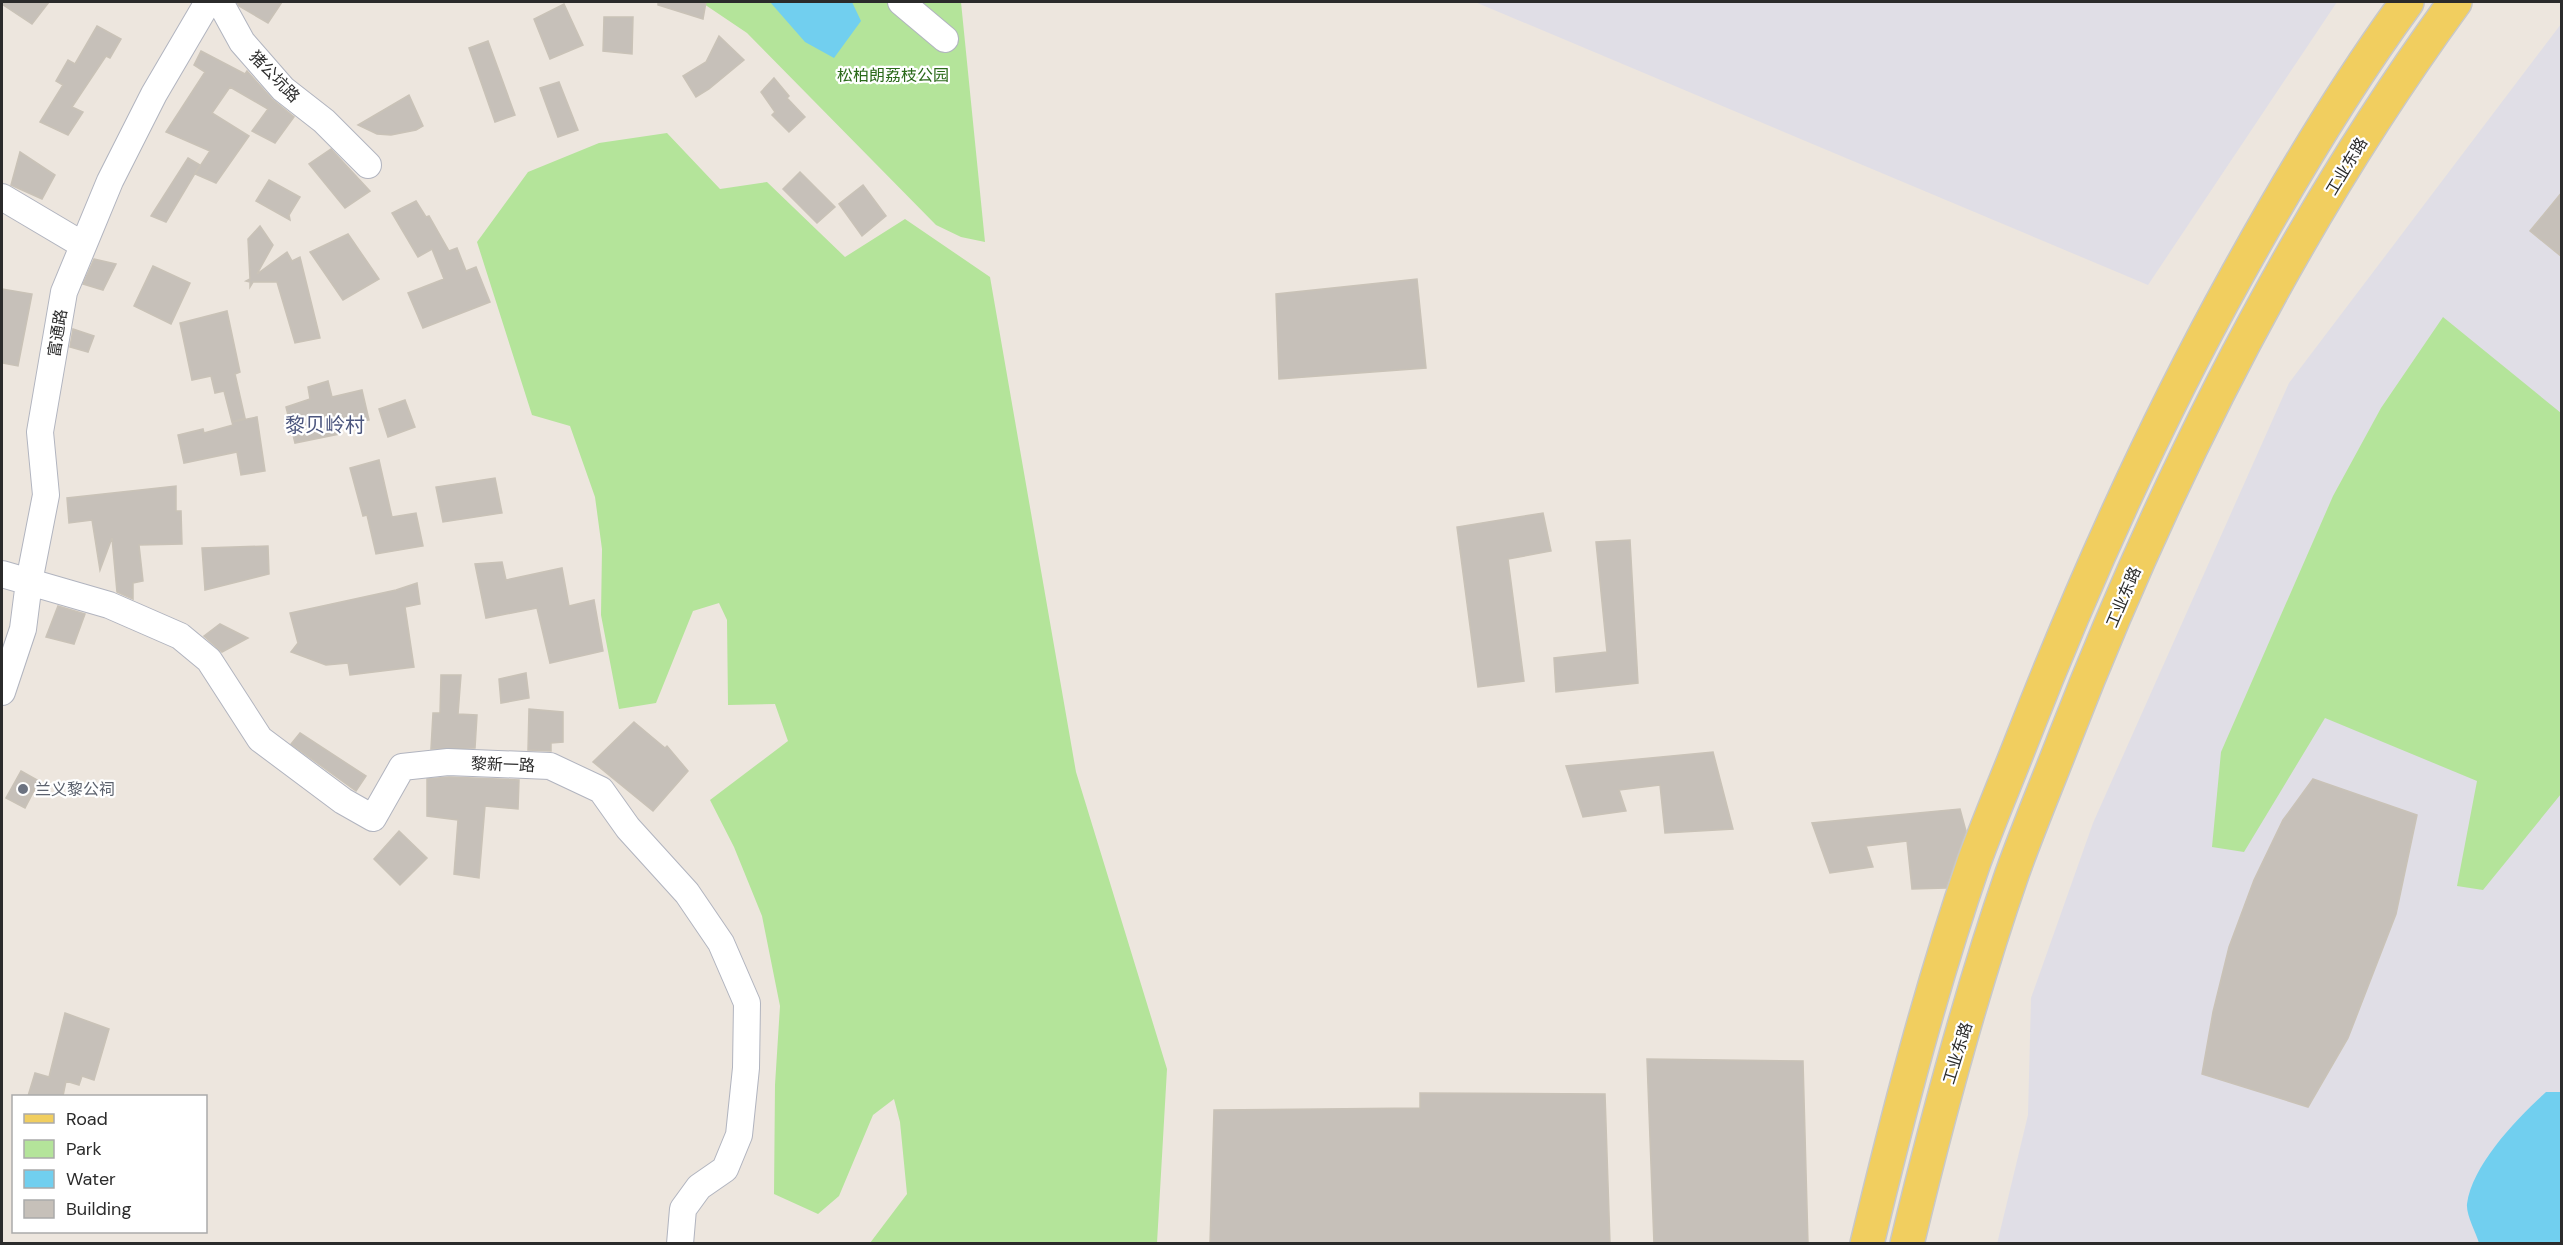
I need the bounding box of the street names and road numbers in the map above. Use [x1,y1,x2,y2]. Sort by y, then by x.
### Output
street label: 猪公坑路 [245,46,304,107]
street label: 工业东路 [2321,133,2372,199]
street label: 富通路 [43,308,72,358]
street label: 工业东路 [2101,564,2146,631]
street label: 黎新一路 [471,753,535,776]
street label: 工业东路 [1938,1019,1977,1087]

